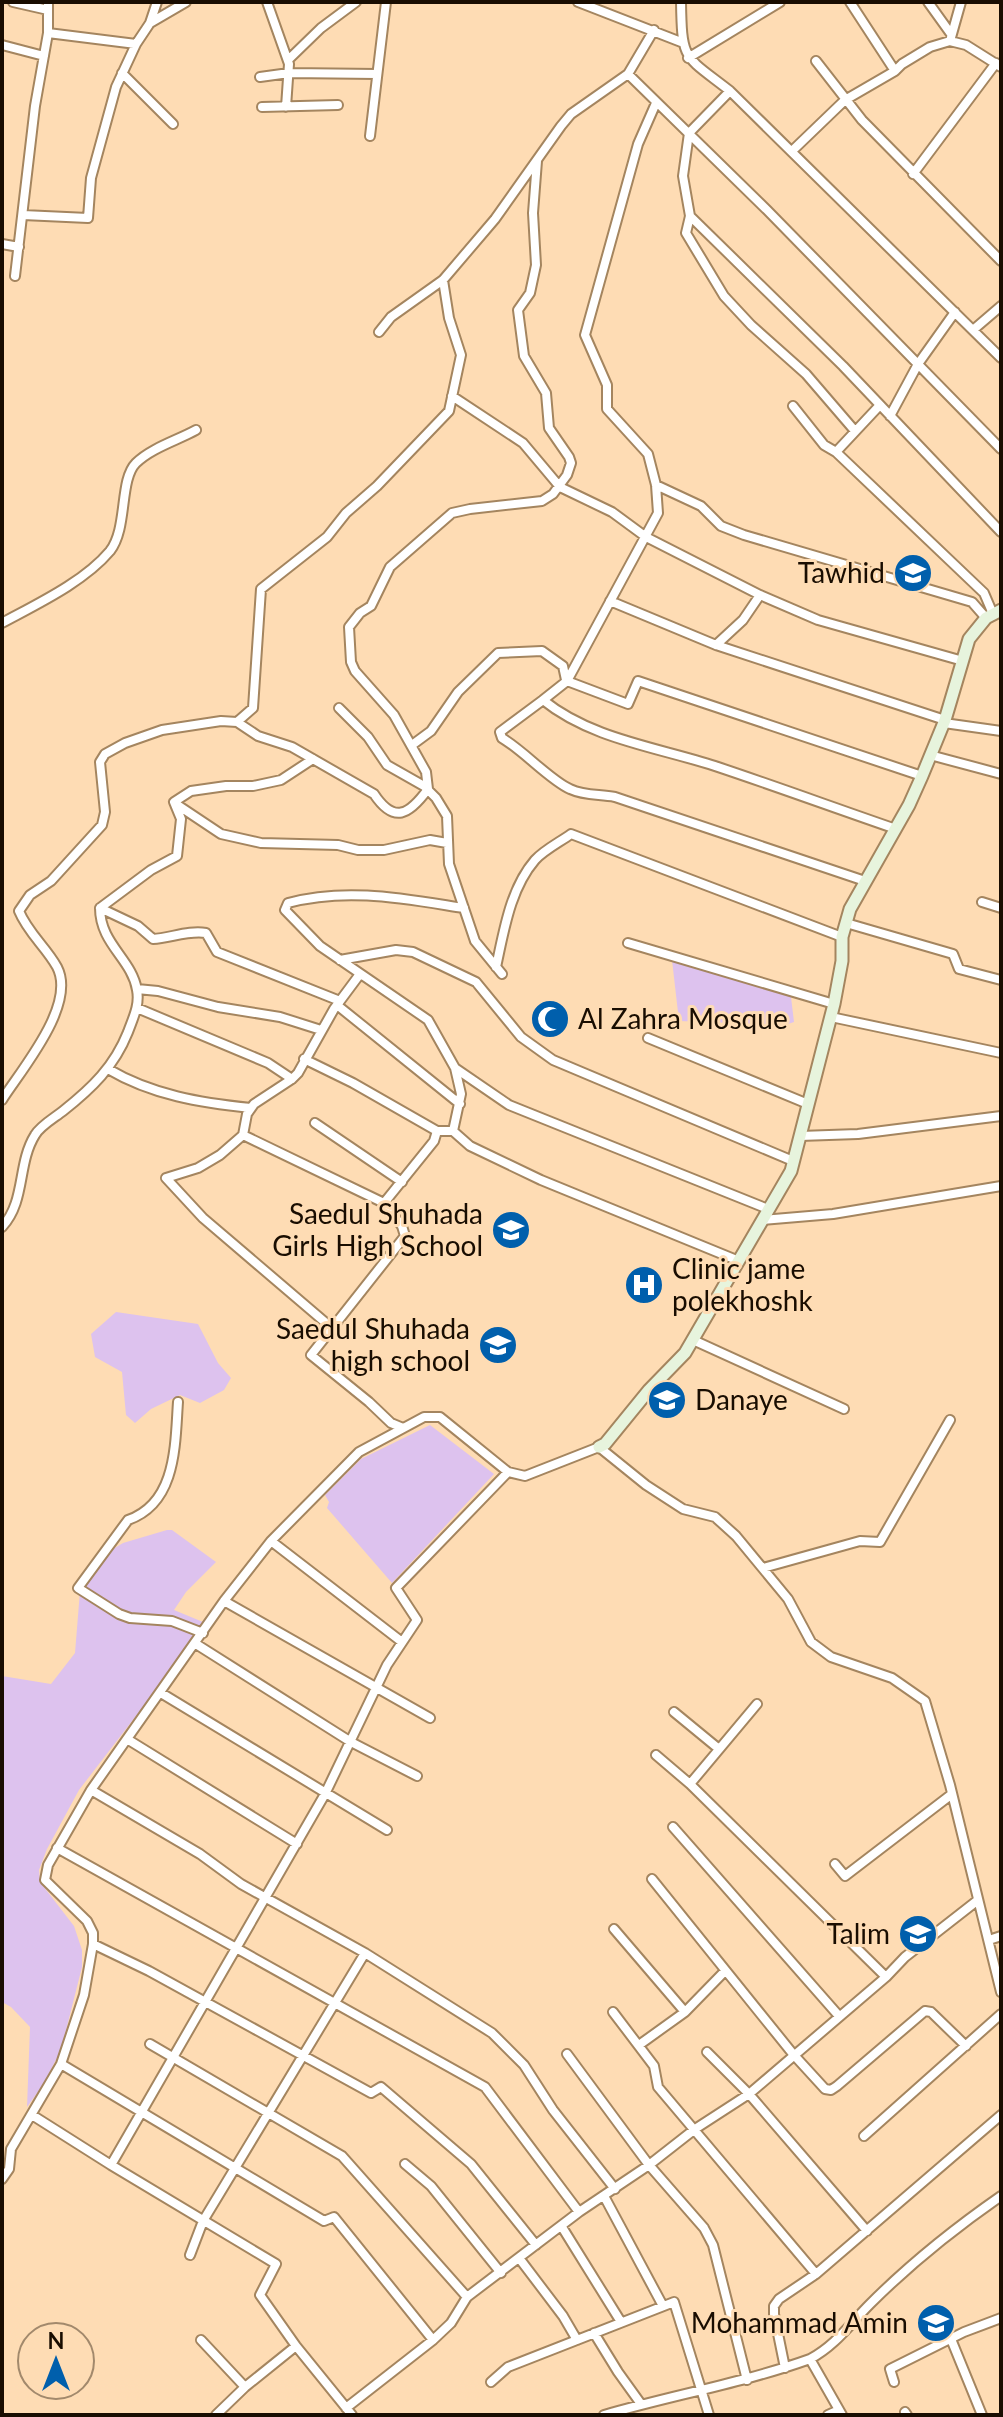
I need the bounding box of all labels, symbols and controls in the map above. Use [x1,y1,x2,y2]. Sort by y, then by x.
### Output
school or university icon: Tawhid [892,552,934,594]
place label: Tawhid [798,555,885,589]
mosque icon: Al Zahra Mosque [529,998,571,1040]
place label: Al Zahra Mosque [578,1001,788,1035]
place label: Saedul Shuhada Girls High School [272,1196,483,1262]
school or university icon: Saedul Shuhada Girls High School [490,1209,532,1251]
place label: Clinic jame polekhoshk [672,1251,813,1317]
hospital icon: Clinic jame polekhoshk [623,1264,665,1306]
place label: Saedul Shuhada high school [276,1311,470,1377]
school or university icon: Saedul Shuhada high school [477,1324,519,1366]
school or university icon: Danaye [646,1379,688,1421]
place label: Danaye [695,1382,788,1416]
school or university icon: Talim [897,1913,939,1955]
place label: Talim [826,1916,890,1950]
school or university icon: Mohammad Amin [915,2302,957,2344]
place label: Mohammad Amin [691,2305,908,2339]
north arrow [16,2321,96,2401]
text: N [48,2327,64,2354]

